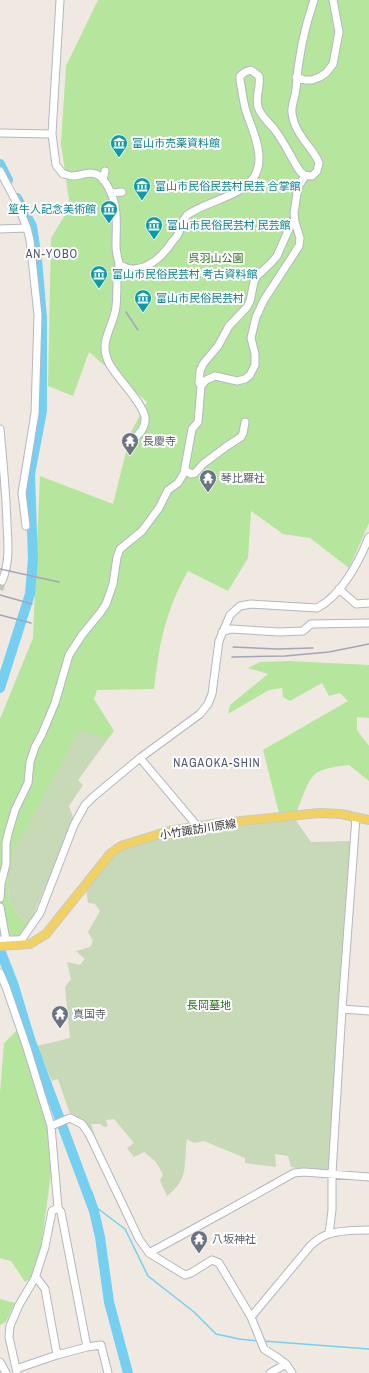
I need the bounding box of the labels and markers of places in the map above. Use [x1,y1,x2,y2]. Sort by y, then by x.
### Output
museum icon: 富山市売薬資料館 [109,133,129,158]
place label: 富山市売薬資料館 [132,136,220,150]
museum icon: 富山市民俗民芸村民芸 合掌館 [132,176,152,201]
place label: 富山市民俗民芸村民芸 合掌館 [155,179,301,193]
museum icon: 篁牛人記念美術館 [99,199,119,224]
place label: 篁牛人記念美術館 [8,202,96,216]
museum icon: 富山市民俗民芸村 民芸館 [144,215,164,240]
place label: 富山市民俗民芸村 民芸館 [167,218,291,232]
museum icon: 富山市民俗民芸村 考古資料館 [89,264,109,289]
place label: 富山市民俗民芸村 考古資料館 [112,267,258,281]
museum icon: 富山市民俗民芸村 [133,288,153,313]
place label: 富山市民俗民芸村 [156,291,244,305]
temple icon: 長慶寺 [120,431,140,456]
place label: 長慶寺 [143,434,176,448]
temple icon: 琴比羅社 [198,468,218,493]
place label: 琴比羅社 [221,471,265,485]
temple icon: 真国寺 [50,1004,70,1029]
place label: 真国寺 [73,1007,106,1021]
temple icon: 八坂神社 [189,1229,209,1254]
place label: 八坂神社 [212,1232,256,1246]

